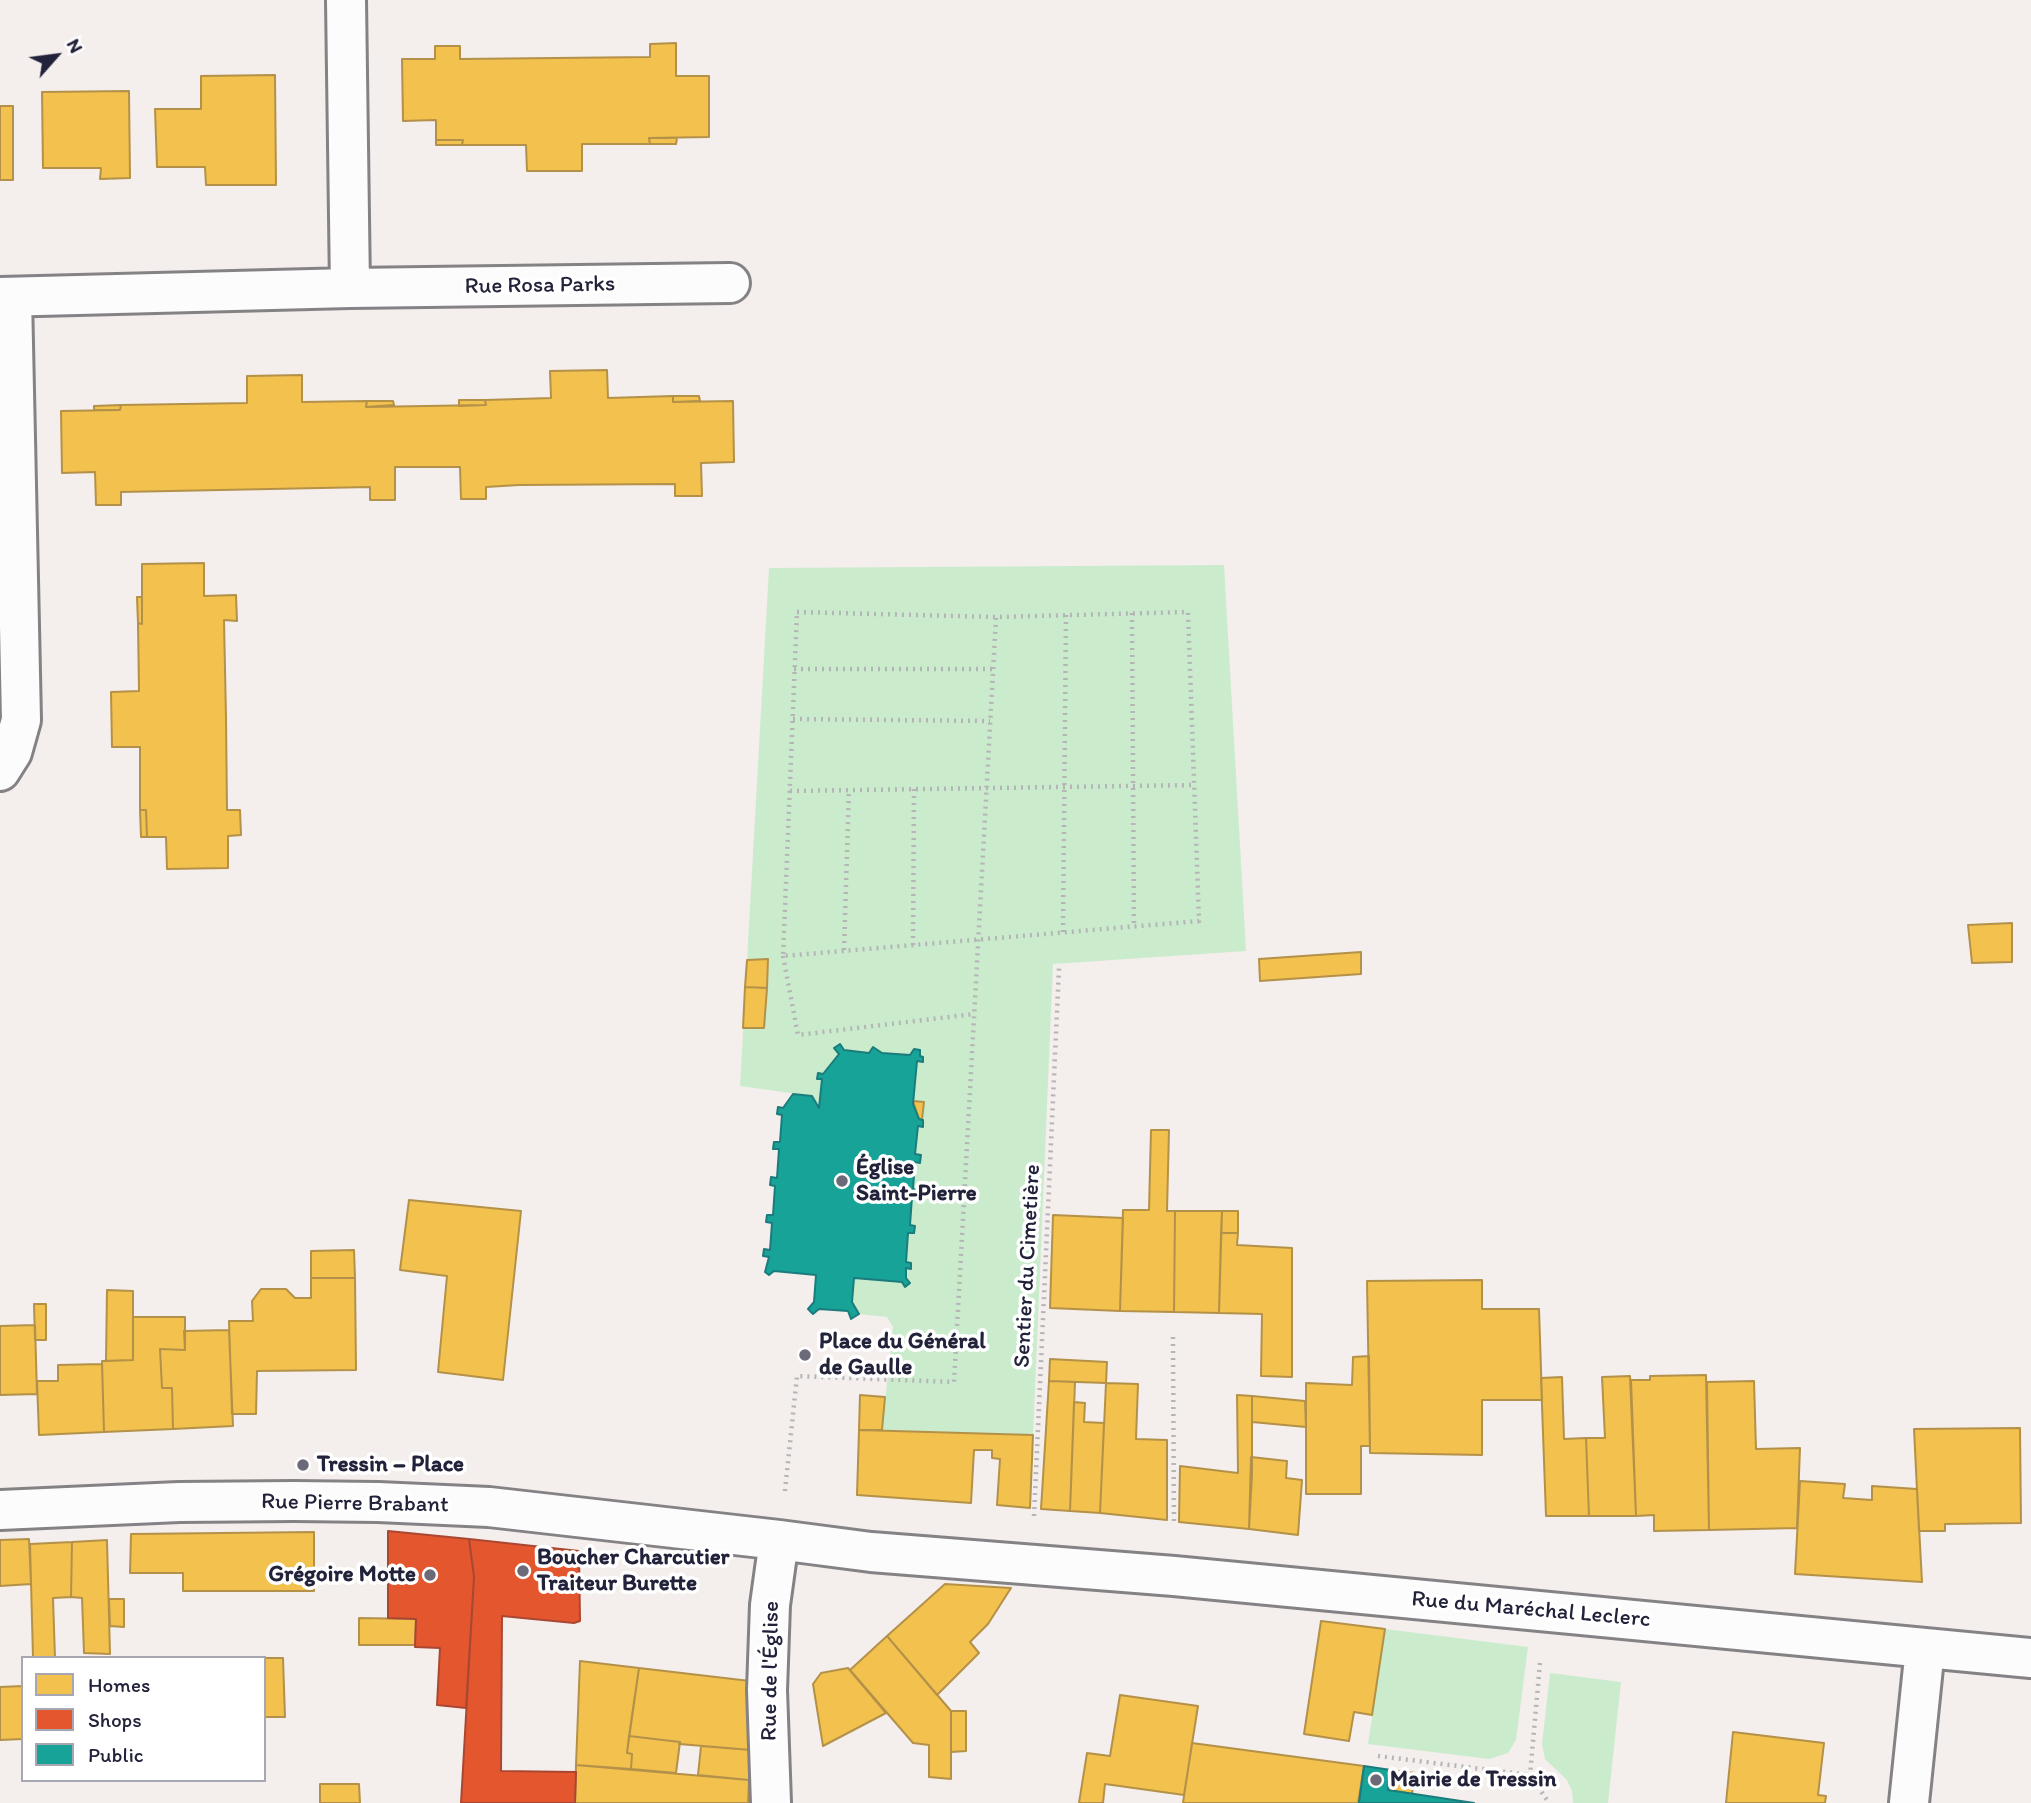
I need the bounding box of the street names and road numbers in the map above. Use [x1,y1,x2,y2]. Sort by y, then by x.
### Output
street label: Rue Rosa Parks [464,271,616,301]
street label: Sentier du Cimetière [1009,1164,1047,1368]
street label: Rue Pierre Brabant [261,1489,449,1519]
street label: Rue du Maréchal Leclerc [1410,1586,1652,1634]
street label: Rue de l'Église [756,1601,786,1741]

